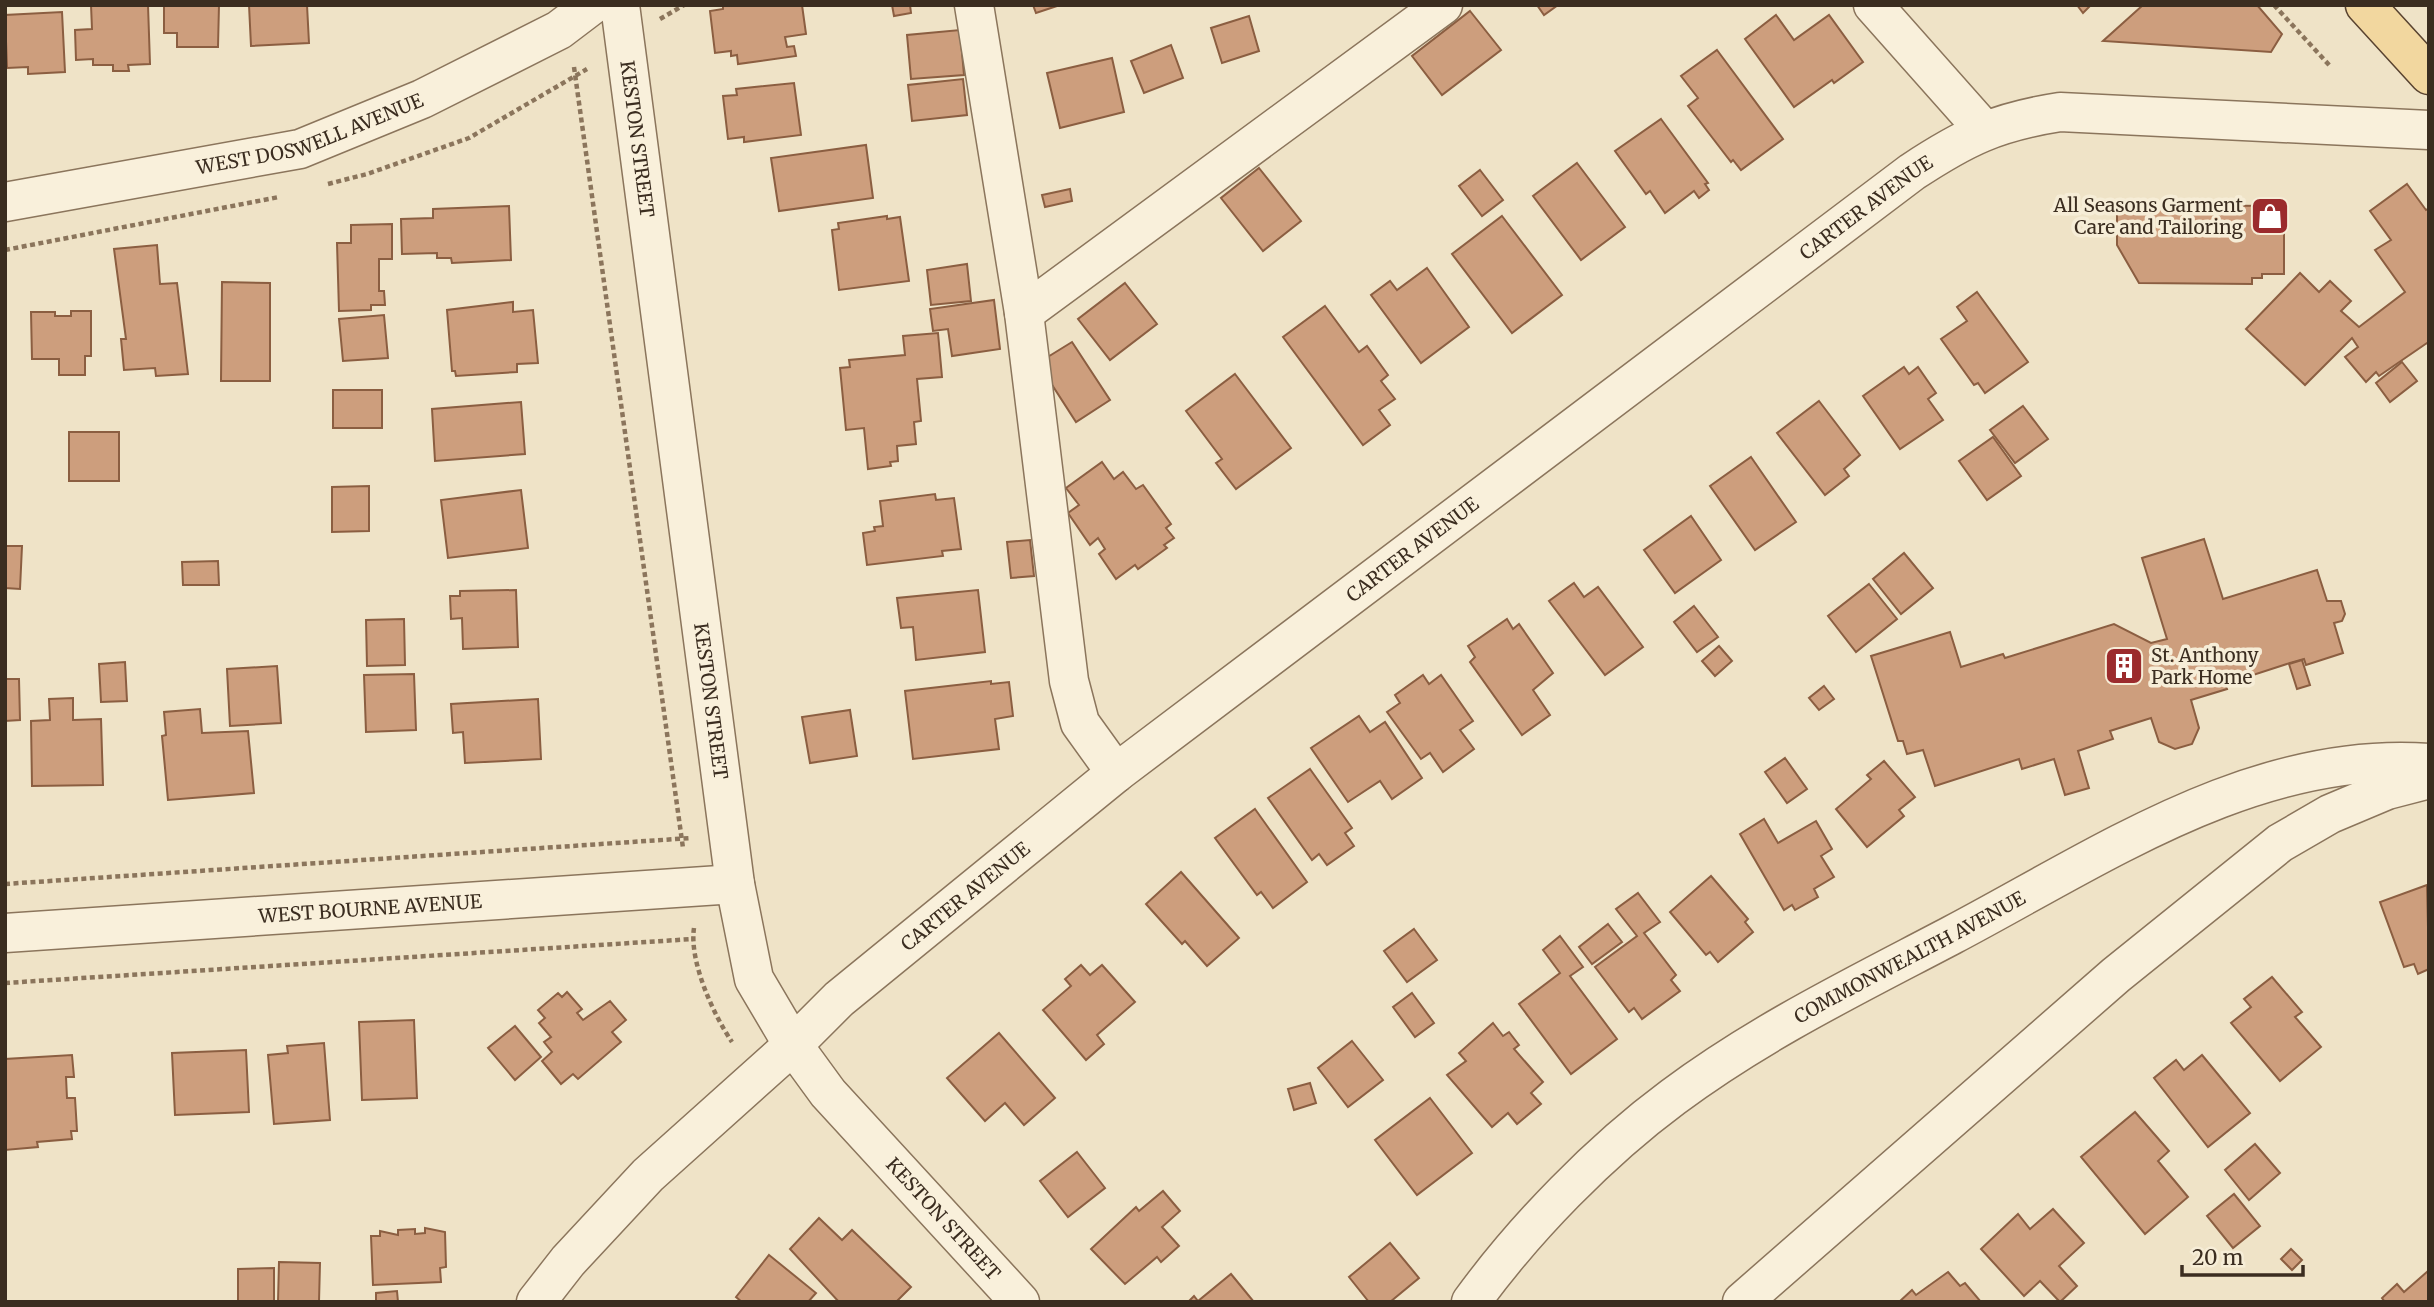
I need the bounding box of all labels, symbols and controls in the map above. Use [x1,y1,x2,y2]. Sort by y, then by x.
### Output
street label: KESTON STREET [615,59,660,219]
street label: WEST DOSWELL AVENUE [193,88,427,180]
street label: CARTER AVENUE [1795,150,1937,265]
place label: All Seasons Garment Care and Tailoring [2053,193,2244,239]
shop icon: All Seasons Garment Care and Tailoring [2249,195,2291,237]
street label: CARTER AVENUE [1341,492,1483,607]
street label: KESTON STREET [689,621,733,781]
place label: St. Anthony Park Home [2151,643,2259,689]
building icon: St. Anthony Park Home [2103,645,2145,687]
street label: CARTER AVENUE [896,836,1035,956]
street label: COMMONWEALTH AVENUE [1790,886,2029,1029]
street label: WEST BOURNE AVENUE [257,889,483,928]
street label: KESTON STREET [881,1152,1006,1285]
scale bar [2182,1234,2303,1278]
text: 20 m [2192,1244,2244,1271]

